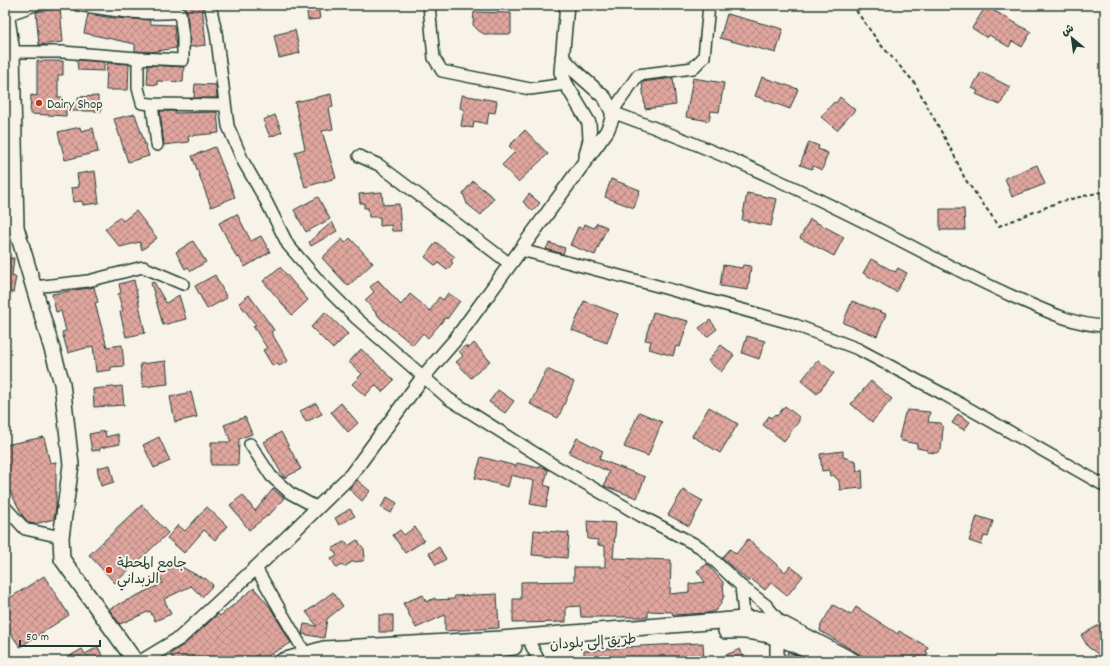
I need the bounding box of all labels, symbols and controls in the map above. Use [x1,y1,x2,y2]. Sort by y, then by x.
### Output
north arrow [1052,18,1092,58]
text: ش [1059,21,1077,41]
place label: Dairy Shop [47,95,103,115]
marker: Dairy Shop [34,98,44,108]
place label: جامع المحطة الزبداني [117,554,187,591]
marker: جامع المحطة الزبداني [104,565,114,575]
scale bar [20,622,100,648]
text: 50 m [26,629,49,646]
street label: طريق إلى بلودان [549,630,637,656]

